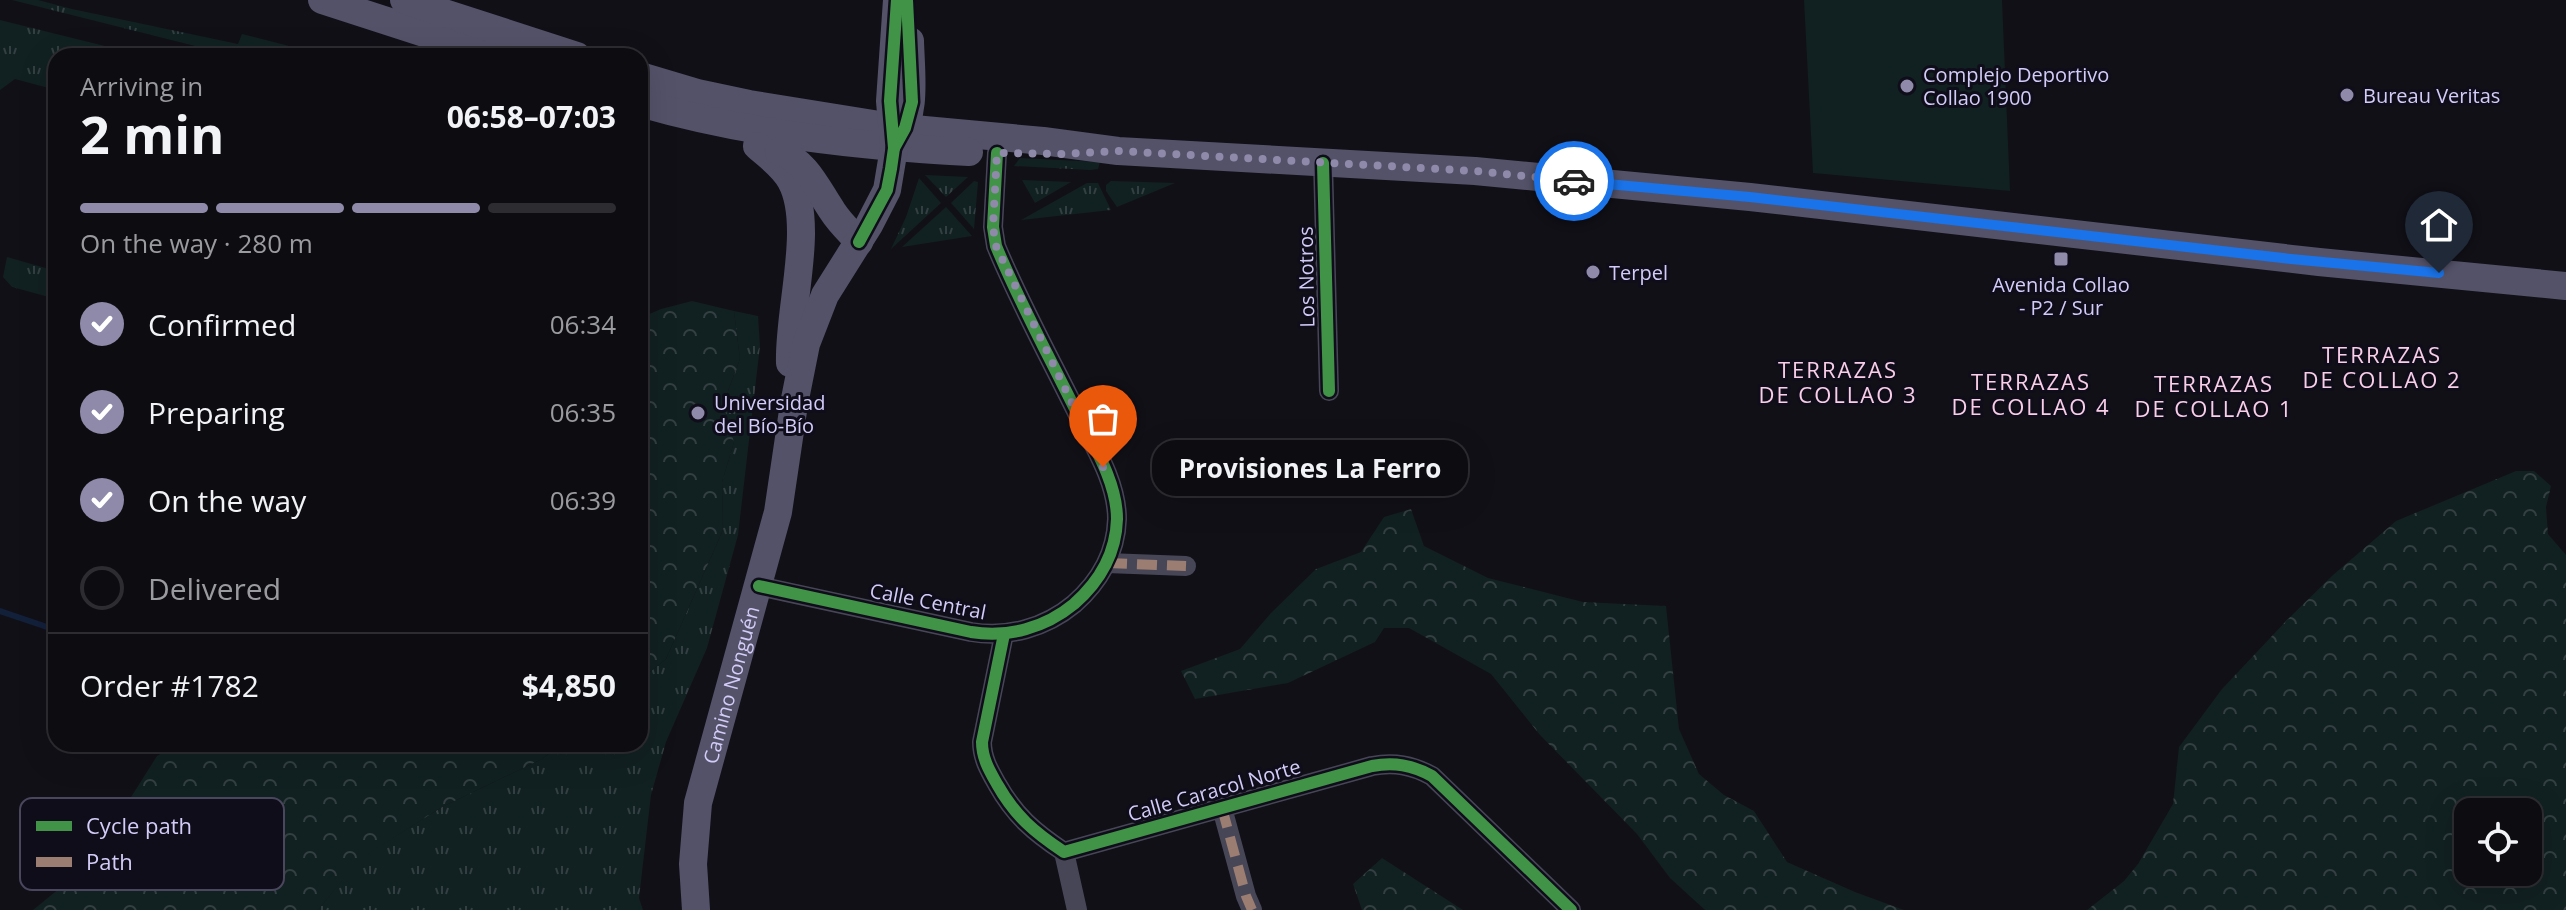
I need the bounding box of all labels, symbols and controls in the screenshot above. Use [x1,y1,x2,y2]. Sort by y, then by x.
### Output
place label: Complejo Deportivo Collao 1900 [1923,61,2109,111]
text: Arriving in [80,68,203,104]
marker: Complejo Deportivo Collao 1900 [1898,77,1916,95]
place label: Bureau Veritas [2363,82,2500,109]
marker: Bureau Veritas [2338,86,2356,104]
text: 06:58–07:03 [447,96,616,137]
text: 2 min [80,98,224,169]
courier [1534,141,1614,221]
icon: car [1552,159,1596,203]
pin [2405,191,2473,273]
icon: home [2417,203,2461,247]
text: On the way · 280 m [80,225,313,261]
street label: Los Notros [1292,226,1320,328]
marker: Avenida Collao - P2 / Sur [2052,250,2070,268]
place label: Terpel [1609,259,1668,286]
marker: Terpel [1584,263,1602,281]
place label: Avenida Collao - P2 / Sur [1992,271,2130,321]
icon: check [80,302,124,346]
text: Confirmed [148,304,296,345]
text: 06:34 [550,306,616,342]
district label: TERRAZAS DE COLLAO 2 [2302,339,2462,394]
district label: TERRAZAS DE COLLAO 3 [1758,354,1918,409]
district label: TERRAZAS DE COLLAO 4 [1951,366,2111,421]
district label: TERRAZAS DE COLLAO 1 [2134,368,2294,423]
pin [1069,385,1137,467]
place label: Universidad del Bío-Bío [714,389,825,439]
icon: check [80,390,124,434]
text: Preparing [148,392,285,433]
text: 06:35 [550,394,616,430]
icon: bag [1081,397,1125,441]
marker: Universidad del Bío-Bío [689,404,707,422]
callout: Provisiones La Ferro [1151,439,1467,495]
text: Provisiones La Ferro [1179,450,1441,486]
icon: check [80,478,124,522]
text: On the way [148,480,306,521]
text: 06:39 [550,482,616,518]
text: Delivered [148,568,281,609]
street label: Calle Central [868,577,988,625]
street label: Camino Nonguén [696,603,765,767]
text: Order #1782 [80,665,259,706]
text: $4,850 [522,665,616,706]
street label: Calle Caracol Norte [1124,752,1304,828]
legend [20,798,284,890]
map controls [2454,798,2542,886]
button: locate [2454,798,2542,886]
text: Cycle path [86,810,192,840]
text: Path [86,846,133,876]

